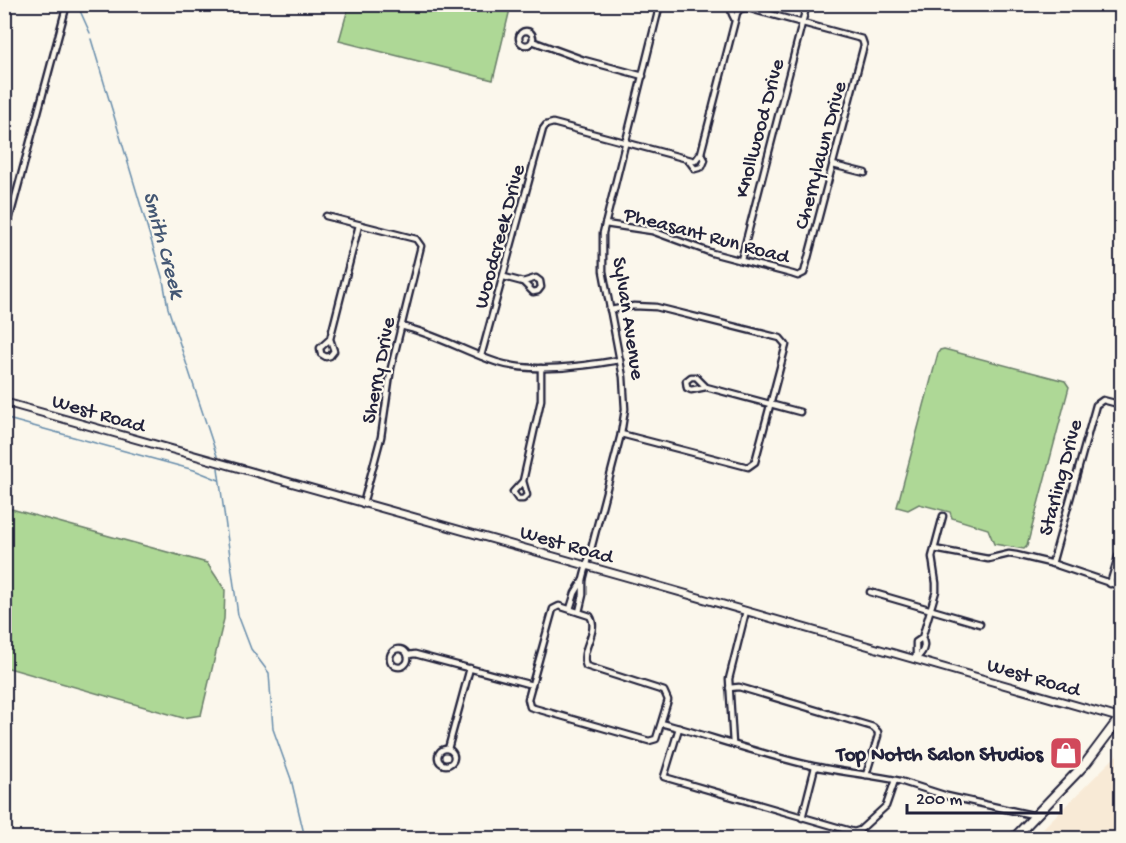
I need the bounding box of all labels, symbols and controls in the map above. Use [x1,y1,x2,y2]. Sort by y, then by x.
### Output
street label: Knollwood Drive [731,56,792,201]
street label: Cherrylawn Drive [791,78,854,233]
street label: Woodcreek Drive [470,161,533,312]
water label: Smith Creek [135,189,189,303]
street label: Pheasant Run Road [620,203,793,272]
street label: Sylvan Avenue [605,255,649,383]
street label: Sherry Drive [358,314,403,426]
street label: West Road [49,390,149,441]
street label: Starling Drive [1035,416,1090,539]
street label: West Road [517,521,617,572]
street label: West Road [984,654,1084,705]
shop icon: Top Notch Salon Studios [1048,735,1084,771]
place label: Top Notch Salon Studios [835,744,1044,769]
scale bar [907,777,1062,815]
text: 200 m [916,790,963,811]

